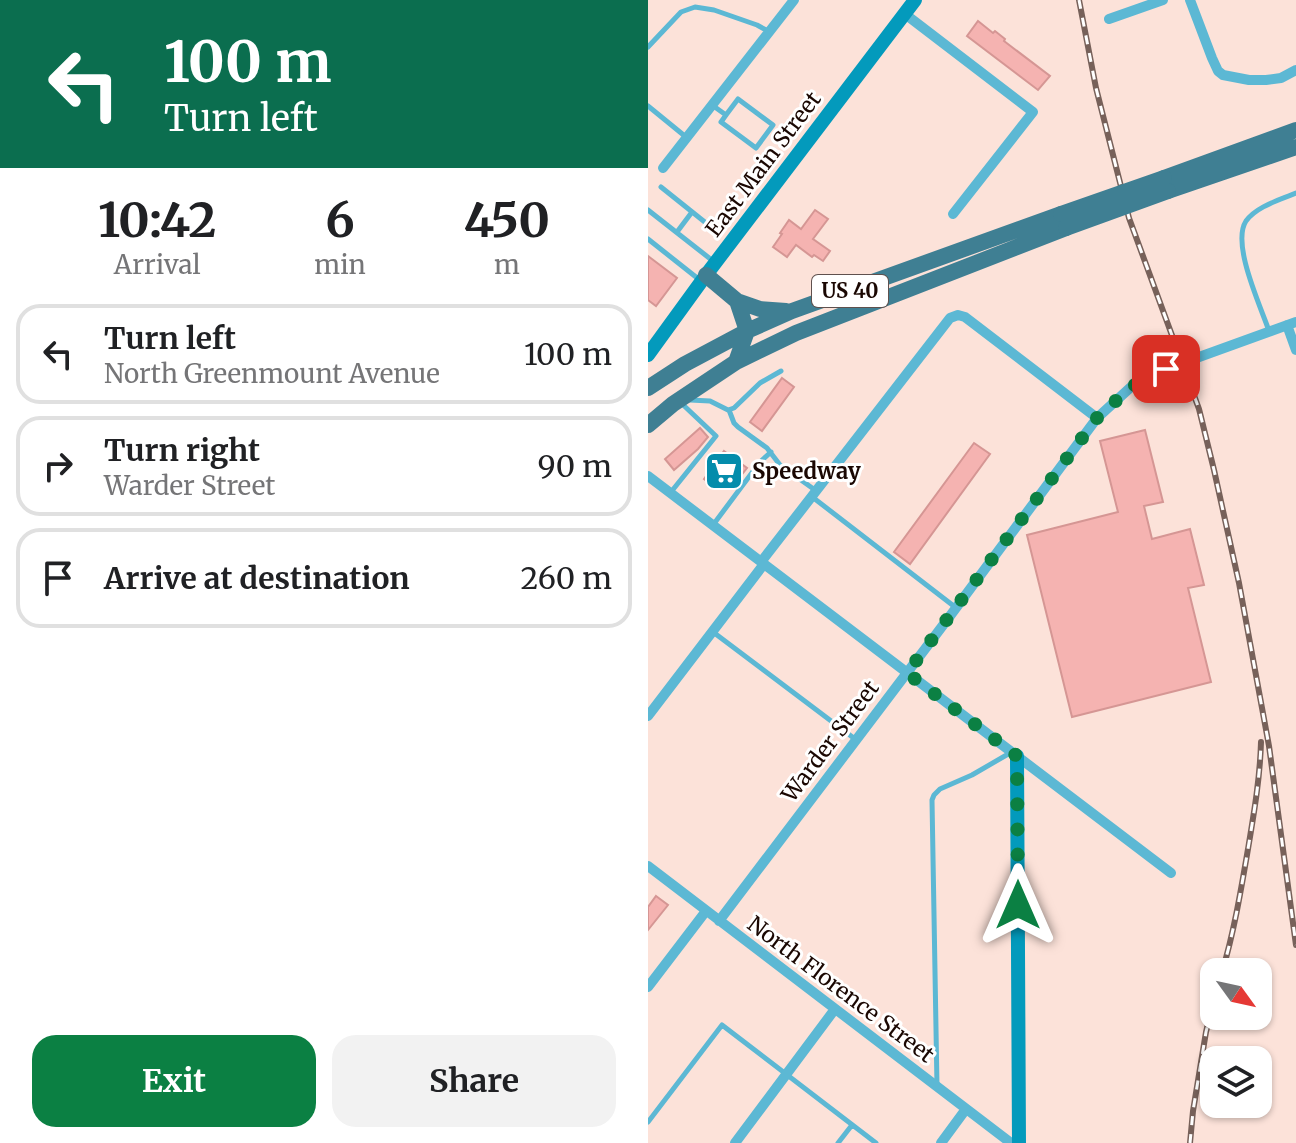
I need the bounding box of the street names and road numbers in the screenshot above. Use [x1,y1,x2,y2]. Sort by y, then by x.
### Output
street label: East Main Street [699,86,827,242]
road number: US 40 [812,275,888,307]
street label: Warder Street [775,674,885,808]
street label: North Florence Street [742,910,940,1069]

